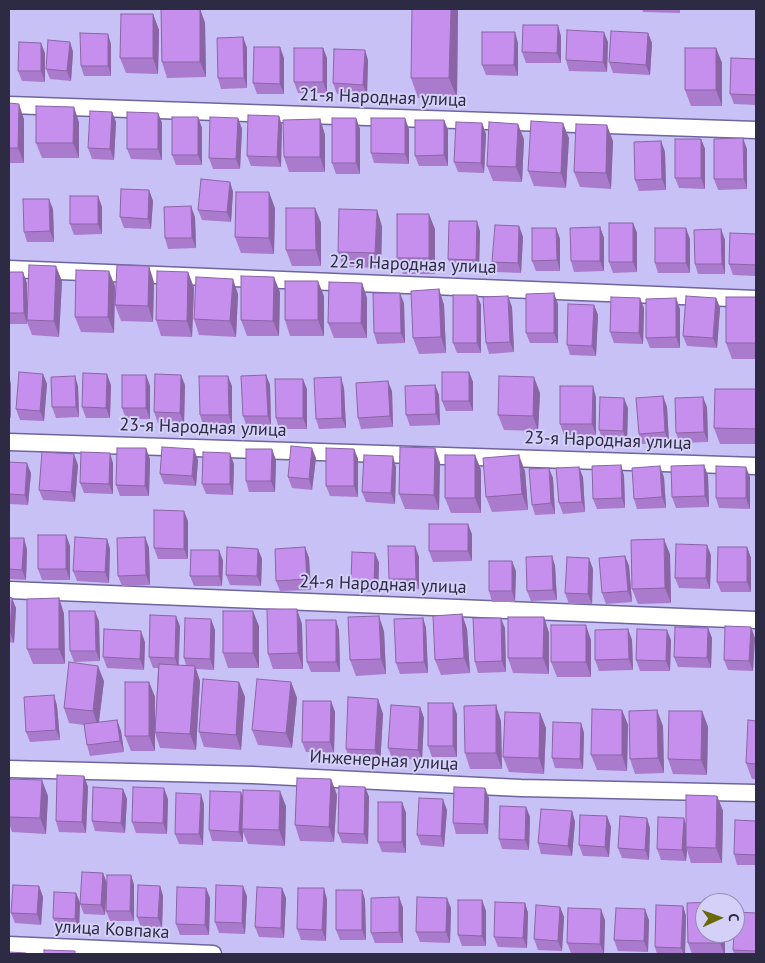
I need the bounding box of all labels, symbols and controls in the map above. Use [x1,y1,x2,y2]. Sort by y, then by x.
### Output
street label: 21-я Народная улица [299,84,467,112]
street label: 22-я Народная улица [329,251,497,279]
street label: 23-я Народная улица [119,414,287,442]
street label: 23-я Народная улица [524,427,692,455]
street label: 24-я Народная улица [299,571,467,599]
street label: Инженерная улица [309,746,459,776]
north arrow [695,893,745,943]
text: С [725,913,743,922]
street label: улица Ковпака [54,916,170,944]

